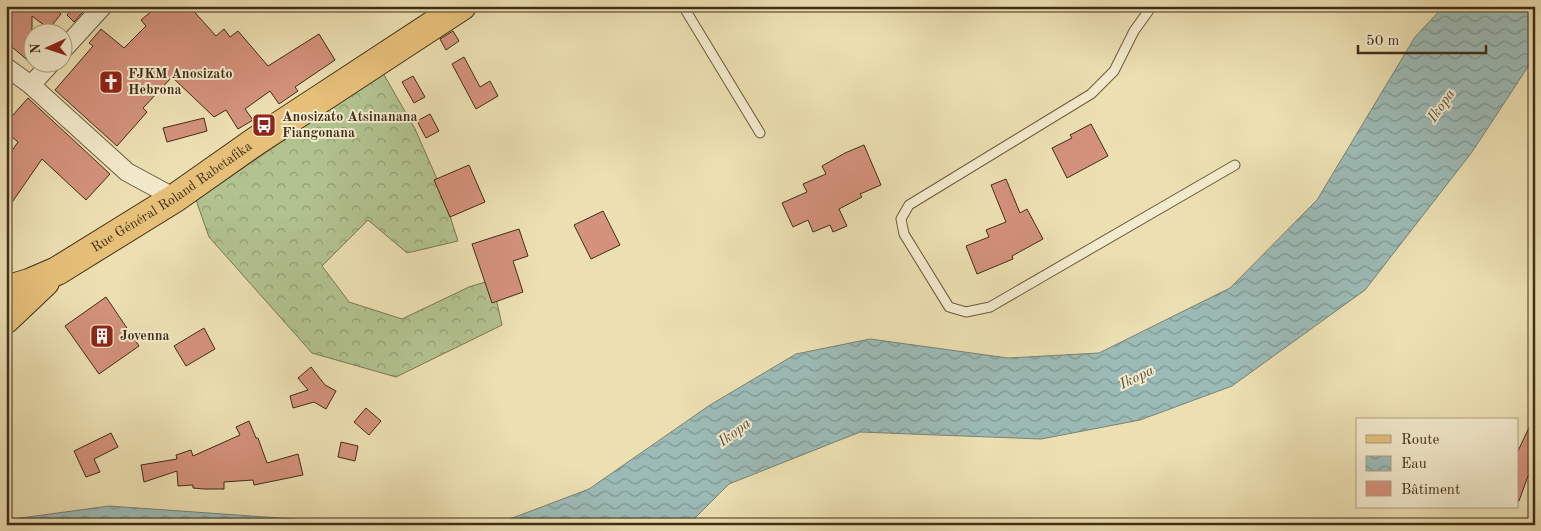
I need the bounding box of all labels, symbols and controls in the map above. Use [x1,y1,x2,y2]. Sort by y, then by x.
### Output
north arrow [22,22,72,72]
scale bar [1358,22,1486,54]
text: 50 m [1366,34,1400,49]
text: N [29,43,43,54]
place label: FJKM Anosizato Hebrona [128,67,233,97]
church icon: FJKM Anosizato Hebrona [98,69,124,95]
water label: Ikopa [1425,87,1459,126]
place label: Anosizato Atsinanana Fiangonana [282,110,418,140]
bus stop icon: Anosizato Atsinanana Fiangonana [251,112,277,138]
street label: Rue Général Roland Rabetafika [89,139,255,255]
building icon: Jovenna [89,323,115,349]
place label: Jovenna [120,329,170,343]
water label: Ikopa [1116,363,1157,393]
water label: Ikopa [715,416,754,451]
legend [1356,418,1518,508]
text: Route [1401,433,1439,448]
text: Eau [1401,457,1427,472]
text: Bâtiment [1401,483,1460,498]

